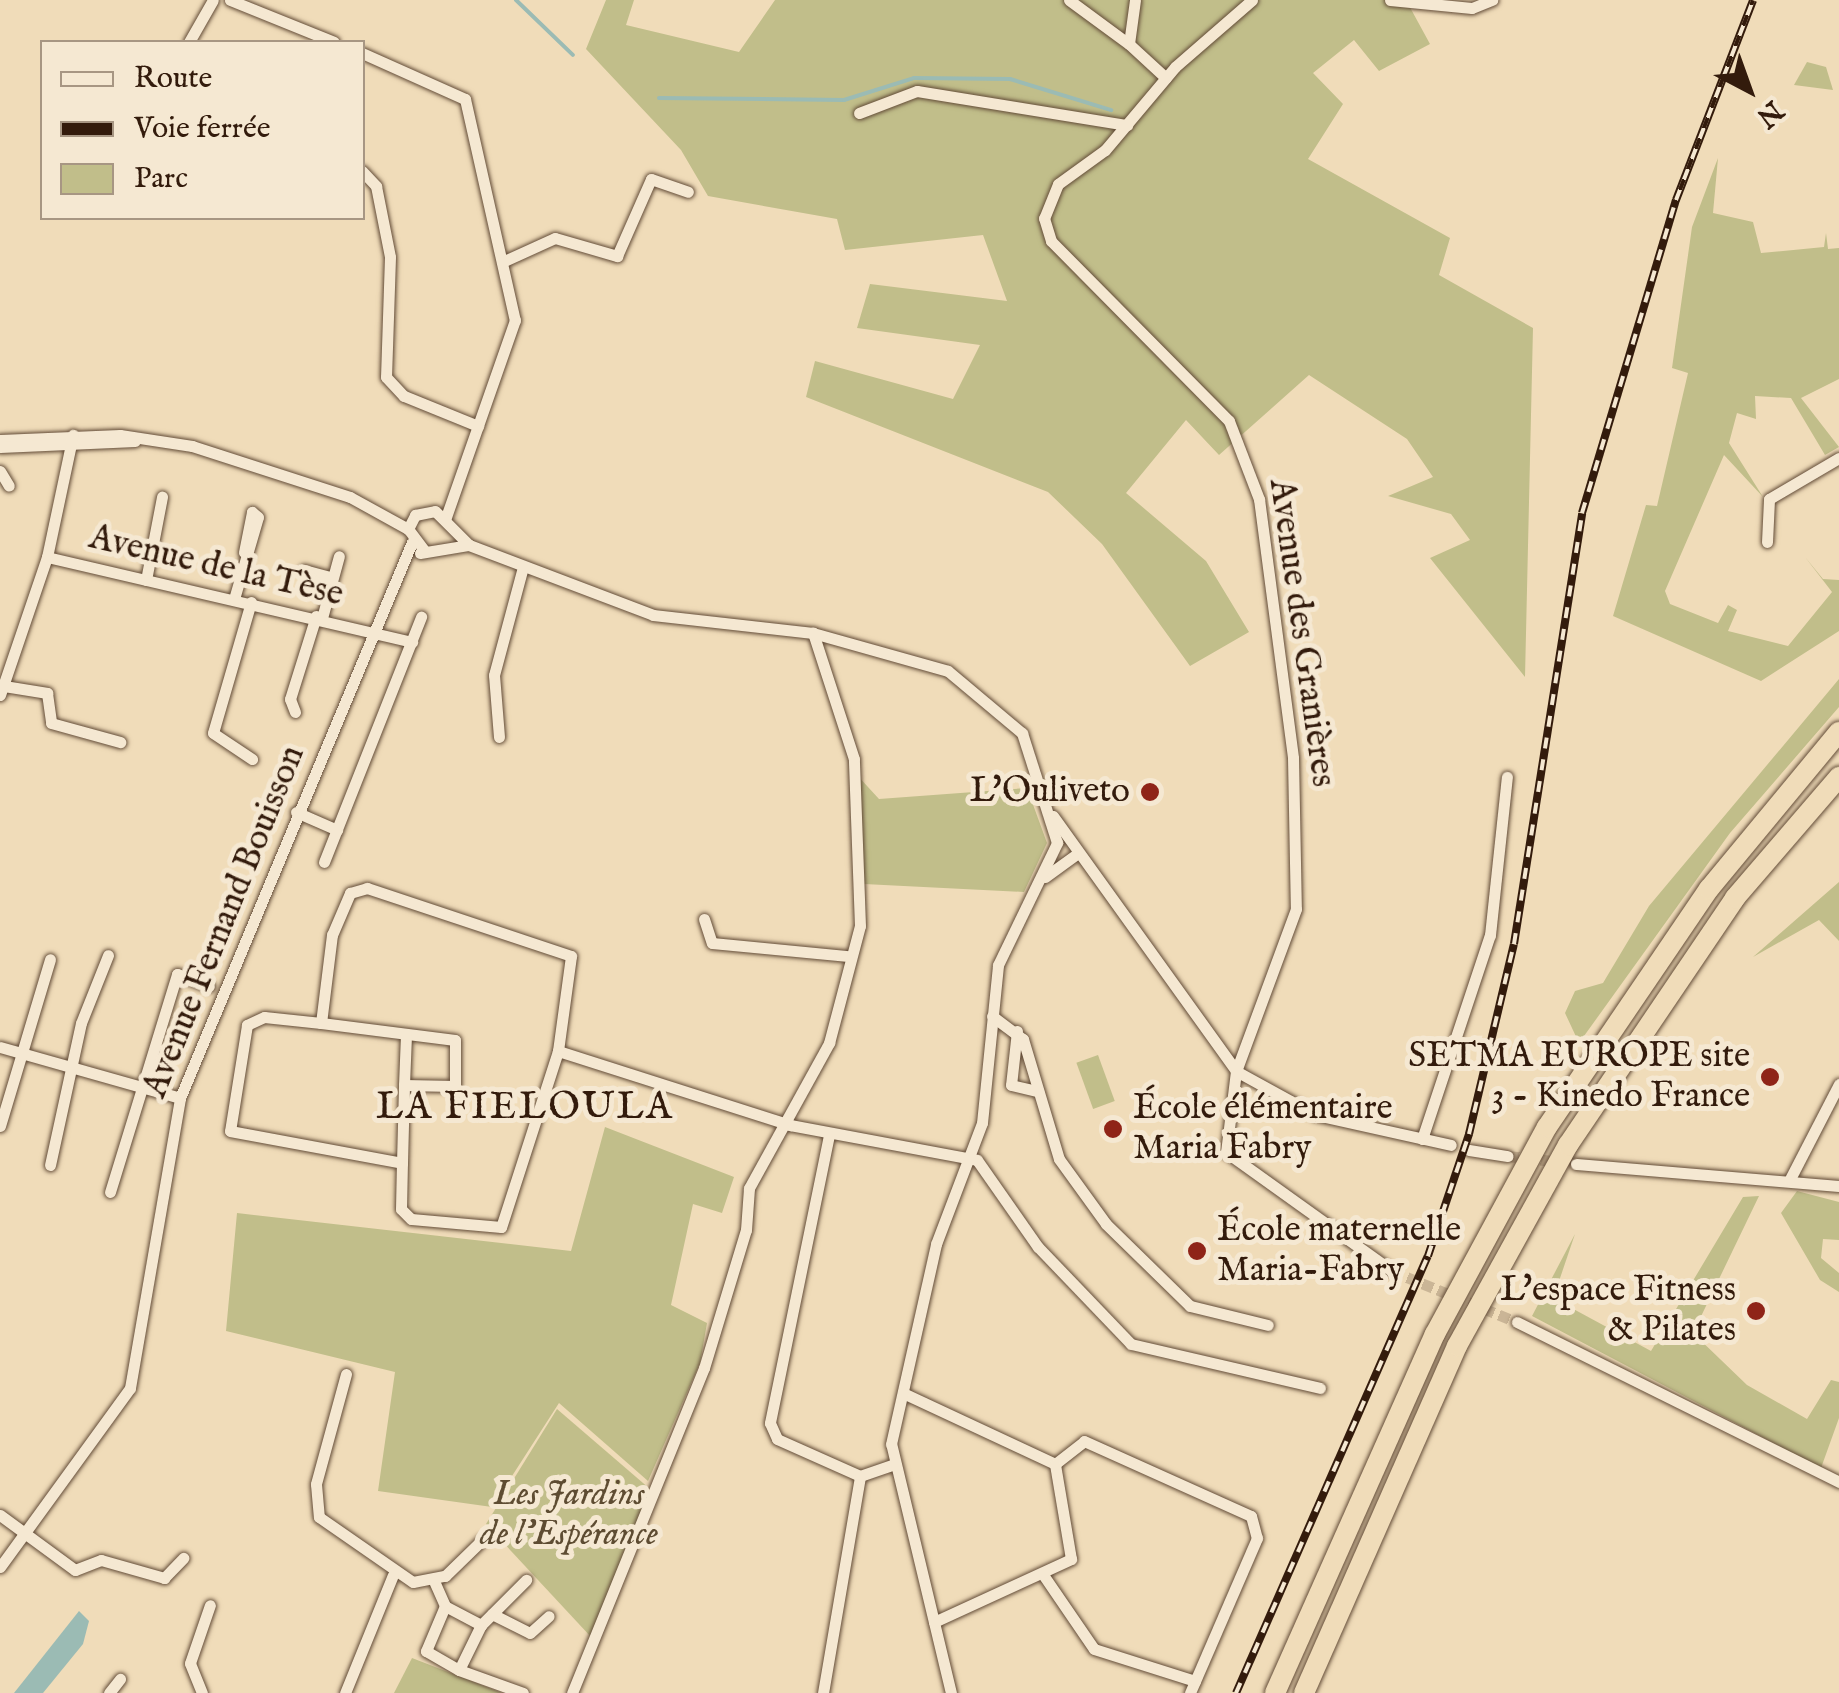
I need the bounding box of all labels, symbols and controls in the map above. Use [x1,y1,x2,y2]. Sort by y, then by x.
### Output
legend [40,40,365,220]
north arrow [1699,40,1799,140]
text: Route [134,60,212,98]
text: N [1748,92,1790,134]
text: Voie ferrée [134,110,270,148]
text: Parc [134,160,188,198]
street label: Avenue des Granières [1259,476,1343,790]
street label: Avenue de la Tèse [85,517,347,617]
street label: Avenue Fernand Bouisson [135,740,315,1104]
place label: L'Ouliveto [970,771,1130,813]
marker: L'Ouliveto [1139,781,1161,803]
place label: SETMA EUROPE site 3 - Kinedo France [1408,1036,1750,1118]
marker: SETMA EUROPE site 3 - Kinedo France [1759,1066,1781,1088]
district label: LA FIELOULA [376,1086,674,1132]
place label: École élémentaire Maria Fabry [1133,1088,1393,1170]
marker: École élémentaire Maria Fabry [1102,1118,1124,1140]
place label: École maternelle Maria-Fabry [1217,1210,1461,1292]
marker: École maternelle Maria-Fabry [1186,1240,1208,1262]
place label: L'espace Fitness & Pilates [1500,1270,1736,1352]
marker: L'espace Fitness & Pilates [1745,1300,1767,1322]
park label: Les Jardins de l'Espérance [480,1474,658,1556]

